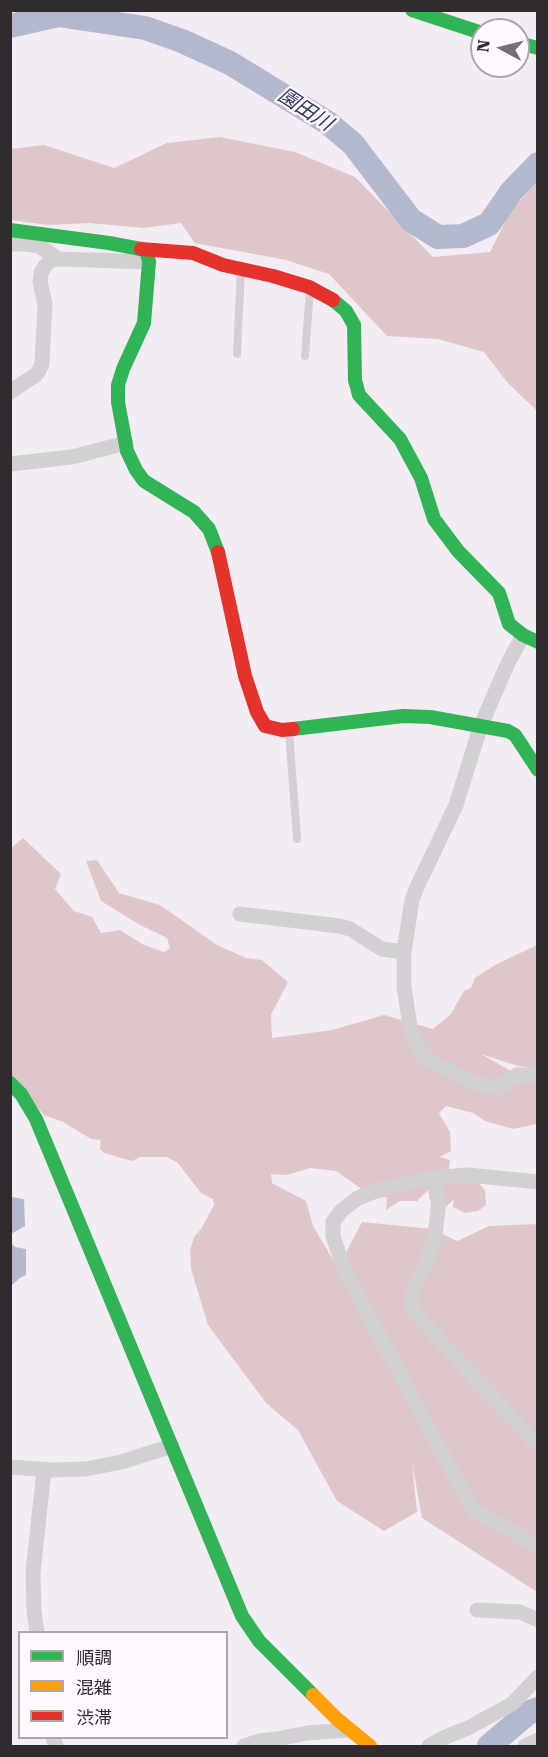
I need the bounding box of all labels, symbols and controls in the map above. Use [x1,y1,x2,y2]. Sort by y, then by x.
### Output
north arrow [470,18,530,78]
text: N [473,39,494,53]
water label: 園田川 [273,84,337,136]
legend [18,1631,228,1739]
text: 順調 [76,1647,112,1668]
text: 混雑 [76,1677,112,1698]
text: 渋滞 [76,1707,112,1728]

